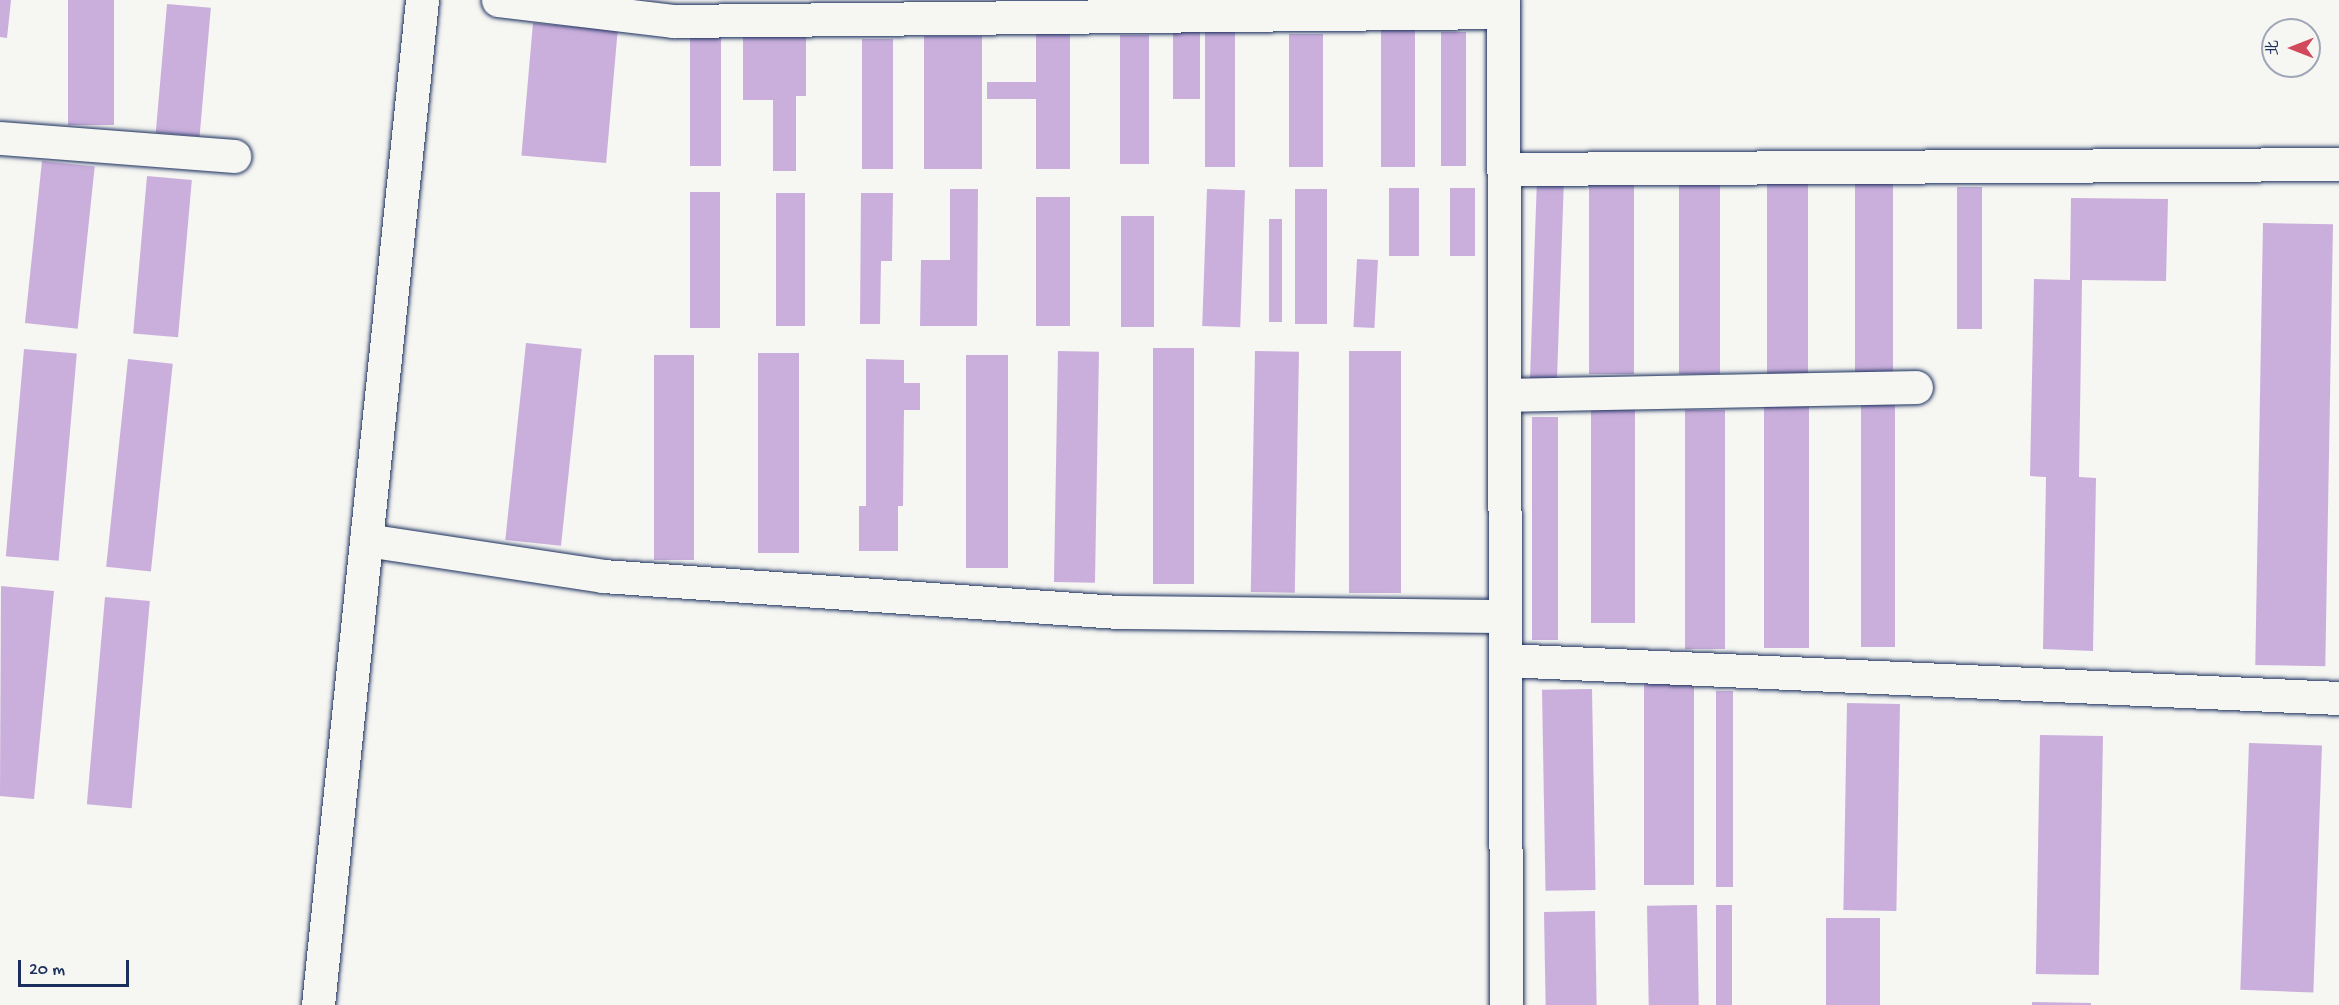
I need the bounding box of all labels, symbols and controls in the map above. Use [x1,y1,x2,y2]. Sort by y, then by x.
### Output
north arrow [2261,18,2321,78]
text: 北 [2265,40,2284,56]
scale bar [21,948,132,986]
text: 20 m [29,960,65,981]

